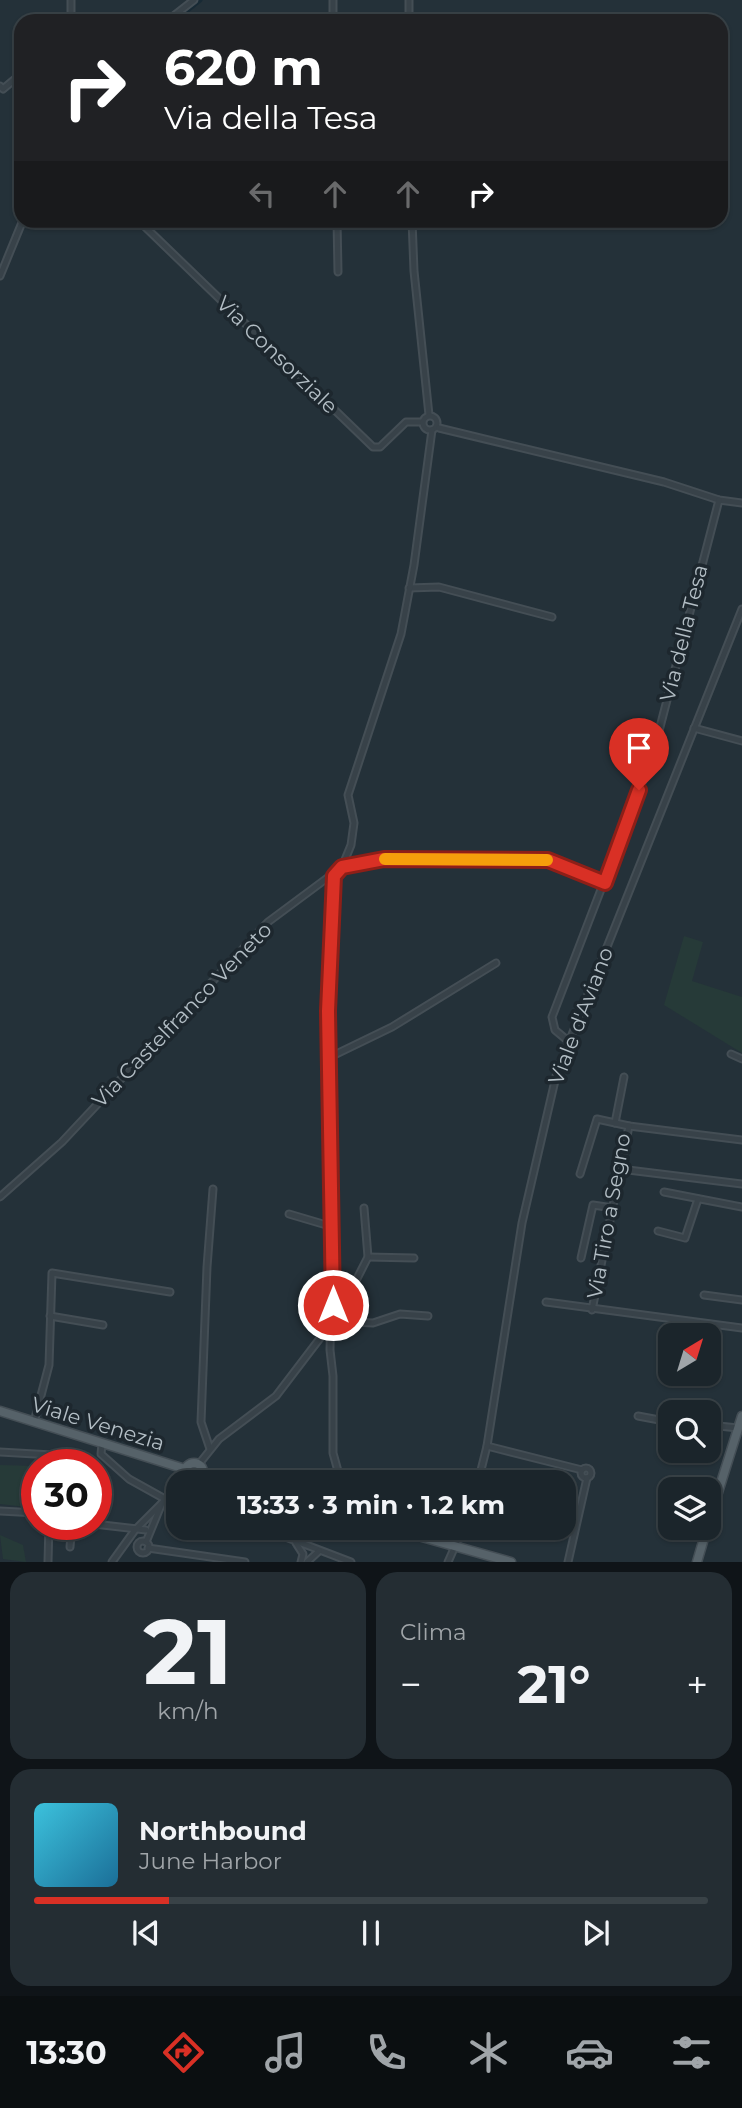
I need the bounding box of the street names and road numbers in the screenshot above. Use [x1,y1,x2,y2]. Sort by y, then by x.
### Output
street label: Via Consorziale [212,291,343,419]
street label: Via della Tesa [654,562,713,704]
street label: Via Castelfranco Veneto [87,917,277,1112]
street label: Viale d'Aviano [543,944,618,1088]
street label: Via Tiro a Segno [582,1131,635,1301]
street label: Viale Venezia [29,1391,168,1456]

